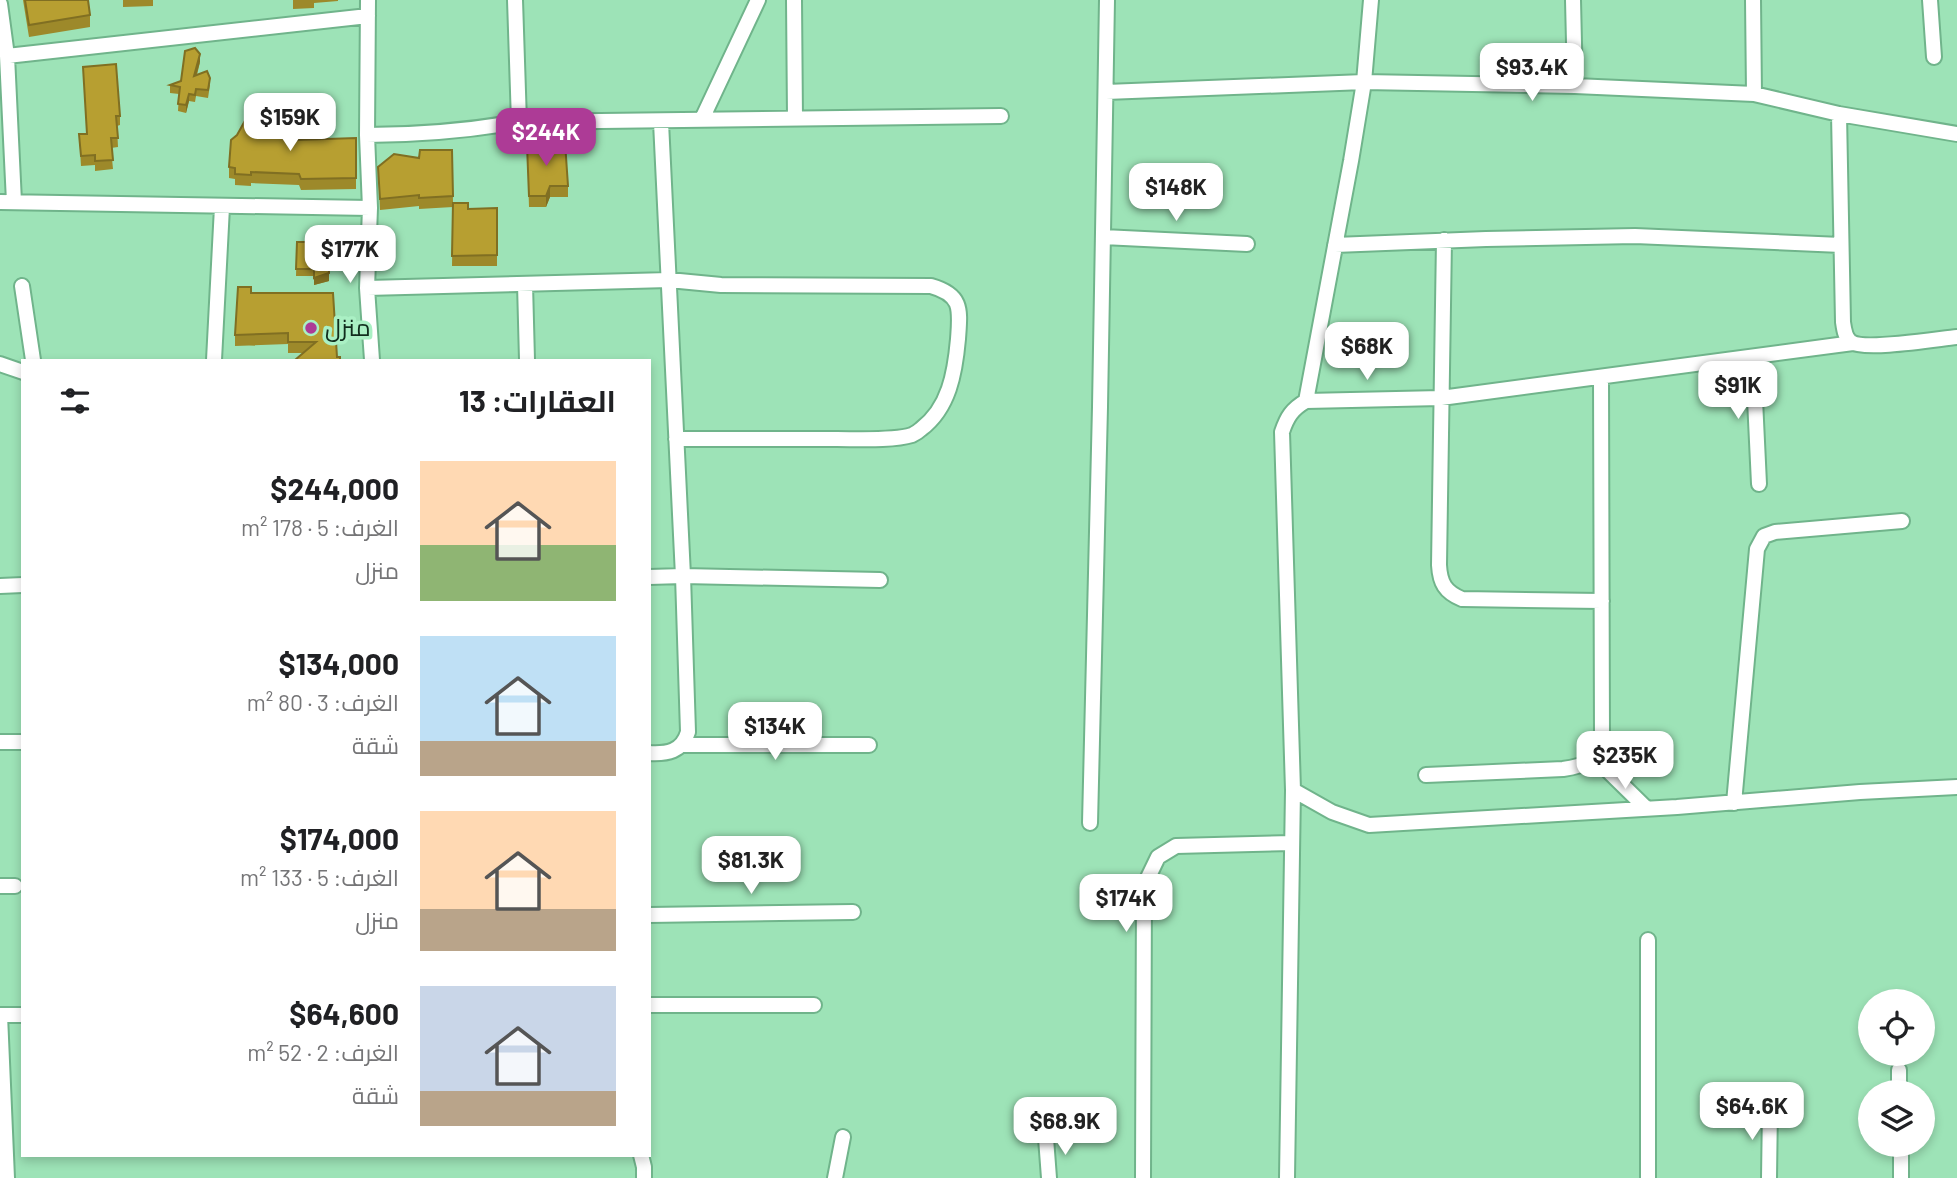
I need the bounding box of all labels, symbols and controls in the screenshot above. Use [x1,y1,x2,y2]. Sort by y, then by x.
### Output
pin: $93.4K [1475,43,1589,103]
text: $93.4K [1496,52,1568,80]
pin: $159K [241,94,339,153]
text: $159K [260,102,320,130]
pin: $244K [497,108,595,168]
text: $244K [512,117,580,145]
pin: $148K [1127,164,1225,223]
text: $148K [1145,172,1207,200]
pin: $177K [301,226,399,285]
text: $177K [321,234,379,262]
place label: منزل [325,312,371,342]
marker: منزل [303,320,319,336]
pin: $68K [1326,322,1408,382]
text: $68K [1341,331,1393,359]
pin: $91K [1697,362,1779,421]
text: $91K [1714,370,1762,398]
icon: filters [56,382,94,420]
text: العقارات: 13 [459,382,616,418]
text: $244,000 [270,470,399,506]
icon: home [476,489,560,573]
text: الغرف: 5 · 178 m² [241,513,399,541]
text: منزل [355,556,399,584]
text: $134,000 [278,645,399,681]
icon: home [476,664,560,748]
text: الغرف: 3 · 80 m² [247,688,399,716]
pin: $134K [726,702,824,762]
text: $134K [744,711,806,739]
text: شقة [352,731,399,759]
pin: $235K [1576,732,1674,791]
text: $235K [1593,740,1657,768]
text: $174,000 [280,820,399,856]
pin: $81.3K [694,836,808,896]
icon: home [476,839,560,923]
text: $81.3K [718,845,784,873]
text: الغرف: 5 · 133 m² [240,863,399,891]
pin: $174K [1077,874,1175,934]
text: $174K [1095,883,1157,911]
text: منزل [355,906,399,934]
map controls [1858,989,1935,1157]
button: locate [1858,989,1935,1066]
text: $64,600 [289,995,399,1031]
icon: home [476,1014,560,1098]
text: الغرف: 2 · 52 m² [247,1038,399,1066]
button: layers [1858,1080,1935,1157]
text: شقة [352,1081,399,1109]
pin: $64.6K [1695,1082,1809,1142]
text: $64.6K [1716,1091,1788,1119]
pin: $68.9K [1008,1098,1122,1157]
text: $68.9K [1030,1106,1100,1134]

